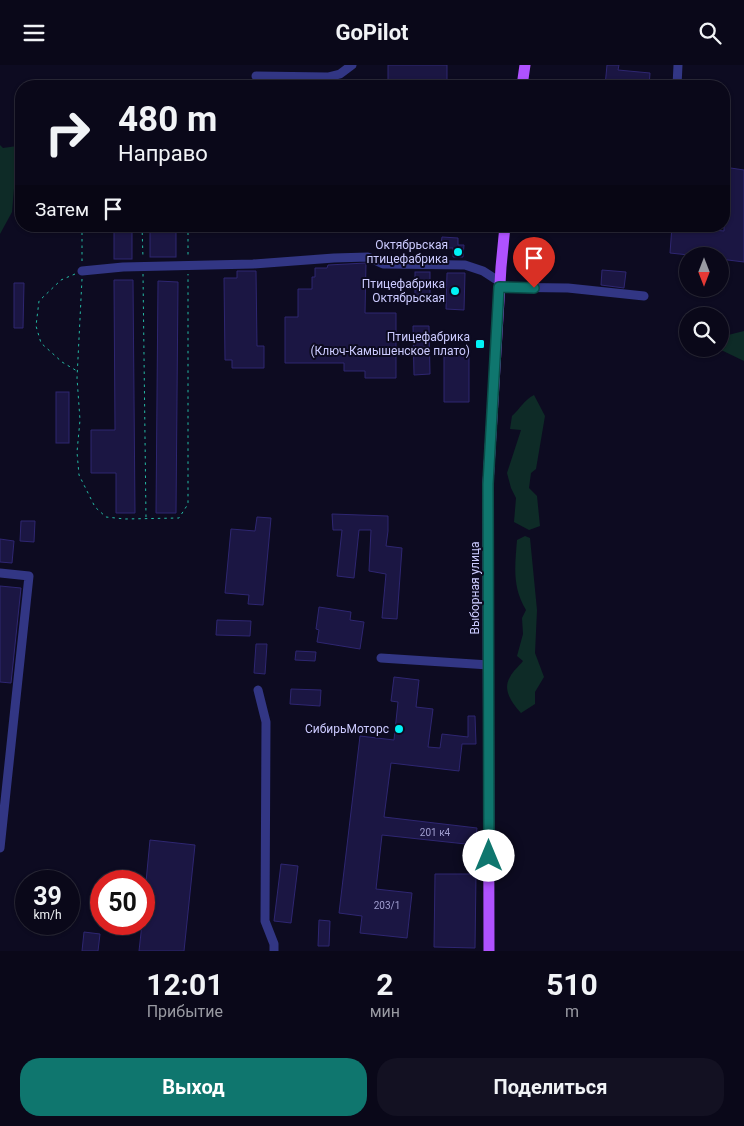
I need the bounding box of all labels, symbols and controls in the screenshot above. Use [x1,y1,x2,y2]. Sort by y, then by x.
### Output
icon: menu [20,19,48,47]
icon: search [696,19,724,47]
text: GoPilot [335,20,409,45]
text: 480 m [118,99,217,140]
icon: right [35,100,100,165]
text: Направо [118,141,208,166]
icon: arrive [99,195,127,223]
text: Затем [35,198,89,221]
pin [513,237,555,288]
place label: Октябрьская птицефабрика [366,238,448,266]
icon: arrive [520,244,548,272]
marker: Октябрьская птицефабрика [452,246,464,258]
north arrow [679,247,729,297]
map controls [679,247,729,357]
place label: Птицефабрика Октябрьская [362,277,445,305]
marker: Птицефабрика Октябрьская [449,285,461,297]
button: search [679,307,729,357]
place label: Птицефабрика (Ключ-Камышенское плато) [310,330,470,358]
marker: Птицефабрика (Ключ-Камышенское плато) [474,338,486,350]
street label: Выборная улица [468,542,482,634]
place label: СибирьМоторс [305,722,389,736]
marker: СибирьМоторс [393,723,405,735]
house number: 201 к4 [420,827,451,838]
position arrow [462,829,514,881]
speed limit sign: 50 [90,870,155,935]
text: 39 [33,882,62,911]
house number: 203/1 [374,900,400,911]
text: km/h [33,908,62,922]
text: 12:01 [146,967,223,1002]
text: 2 [376,967,393,1002]
text: 510 [546,967,598,1002]
text: Прибытие [147,1002,223,1021]
text: мин [370,1002,400,1021]
text: m [565,1002,579,1021]
button: Выход [20,1058,367,1116]
button: Поделиться [377,1058,724,1116]

